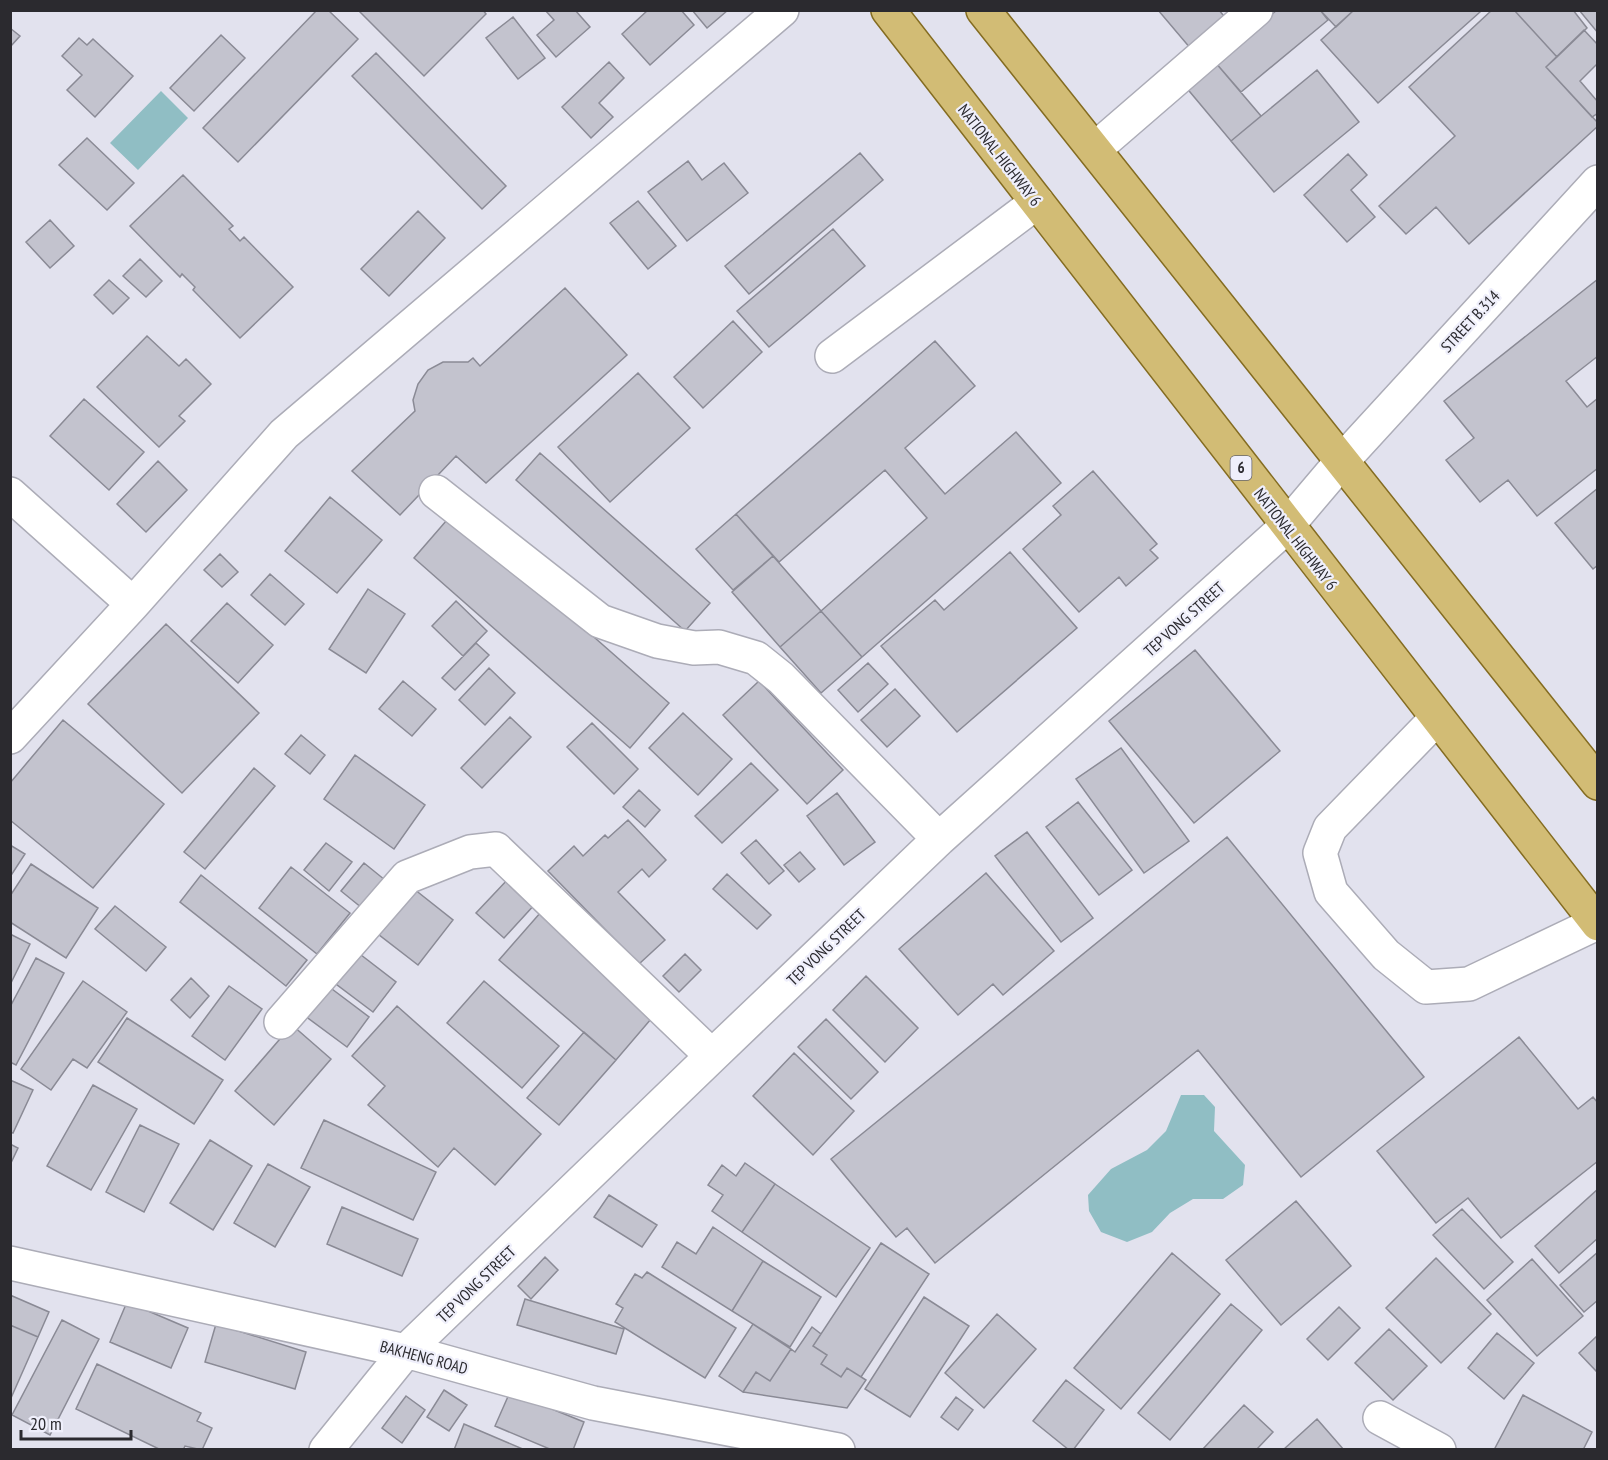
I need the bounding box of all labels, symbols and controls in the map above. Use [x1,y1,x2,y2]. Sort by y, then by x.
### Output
street label: NATIONAL HIGHWAY 6 [954,100,1046,210]
street label: STREET B.314 [1436,286,1504,356]
road number: 6 [1230,456,1252,480]
street label: NATIONAL HIGHWAY 6 [1250,484,1342,594]
street label: TEP VONG STREET [1139,577,1229,661]
street label: TEP VONG STREET [782,904,870,990]
street label: TEP VONG STREET [432,1241,520,1327]
street label: BAKHENG ROAD [378,1336,470,1378]
scale bar [21,1403,130,1441]
text: 20 m [30,1412,62,1435]

